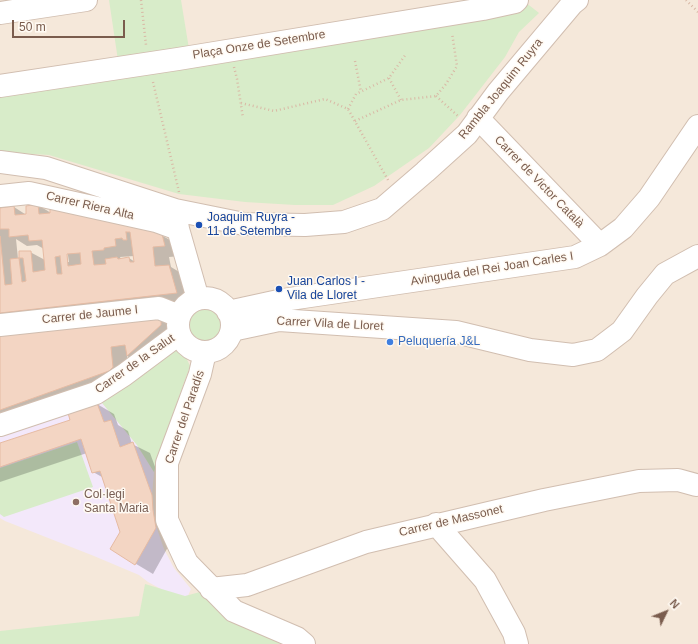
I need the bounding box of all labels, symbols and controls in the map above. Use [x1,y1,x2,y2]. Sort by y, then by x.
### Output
scale bar [14,12,127,38]
text: 50 m [19,20,46,34]
street label: Plaça Onze de Setembre [192,27,326,63]
street label: Rambla Joaquim Ruyra [456,36,546,142]
street label: Carrer de Victor Català [491,133,587,231]
street label: Carrer Riera Alta [45,189,135,223]
place label: Joaquim Ruyra - 11 de Setembre [207,211,295,239]
marker: Joaquim Ruyra - 11 de Setembre [194,220,204,230]
street label: Avinguda del Rei Joan Carles I [410,249,574,289]
place label: Juan Carlos I - Vila de Lloret [287,275,365,303]
marker: Juan Carlos I - Vila de Lloret [274,284,284,294]
street label: Carrer de Jaume I [41,303,139,327]
street label: Carrer Vila de Lloret [276,314,384,334]
street label: Carrer de la Salut [92,331,178,397]
place label: Peluquería J&L [398,335,480,349]
marker: Peluquería J&L [385,337,395,347]
street label: Carrer del Paradís [162,368,208,466]
place label: Col·legi Santa Maria [84,488,149,516]
marker: Col·legi Santa Maria [71,497,81,507]
street label: Carrer de Massonet [398,502,504,540]
north arrow [646,592,686,632]
text: N [668,597,682,611]

